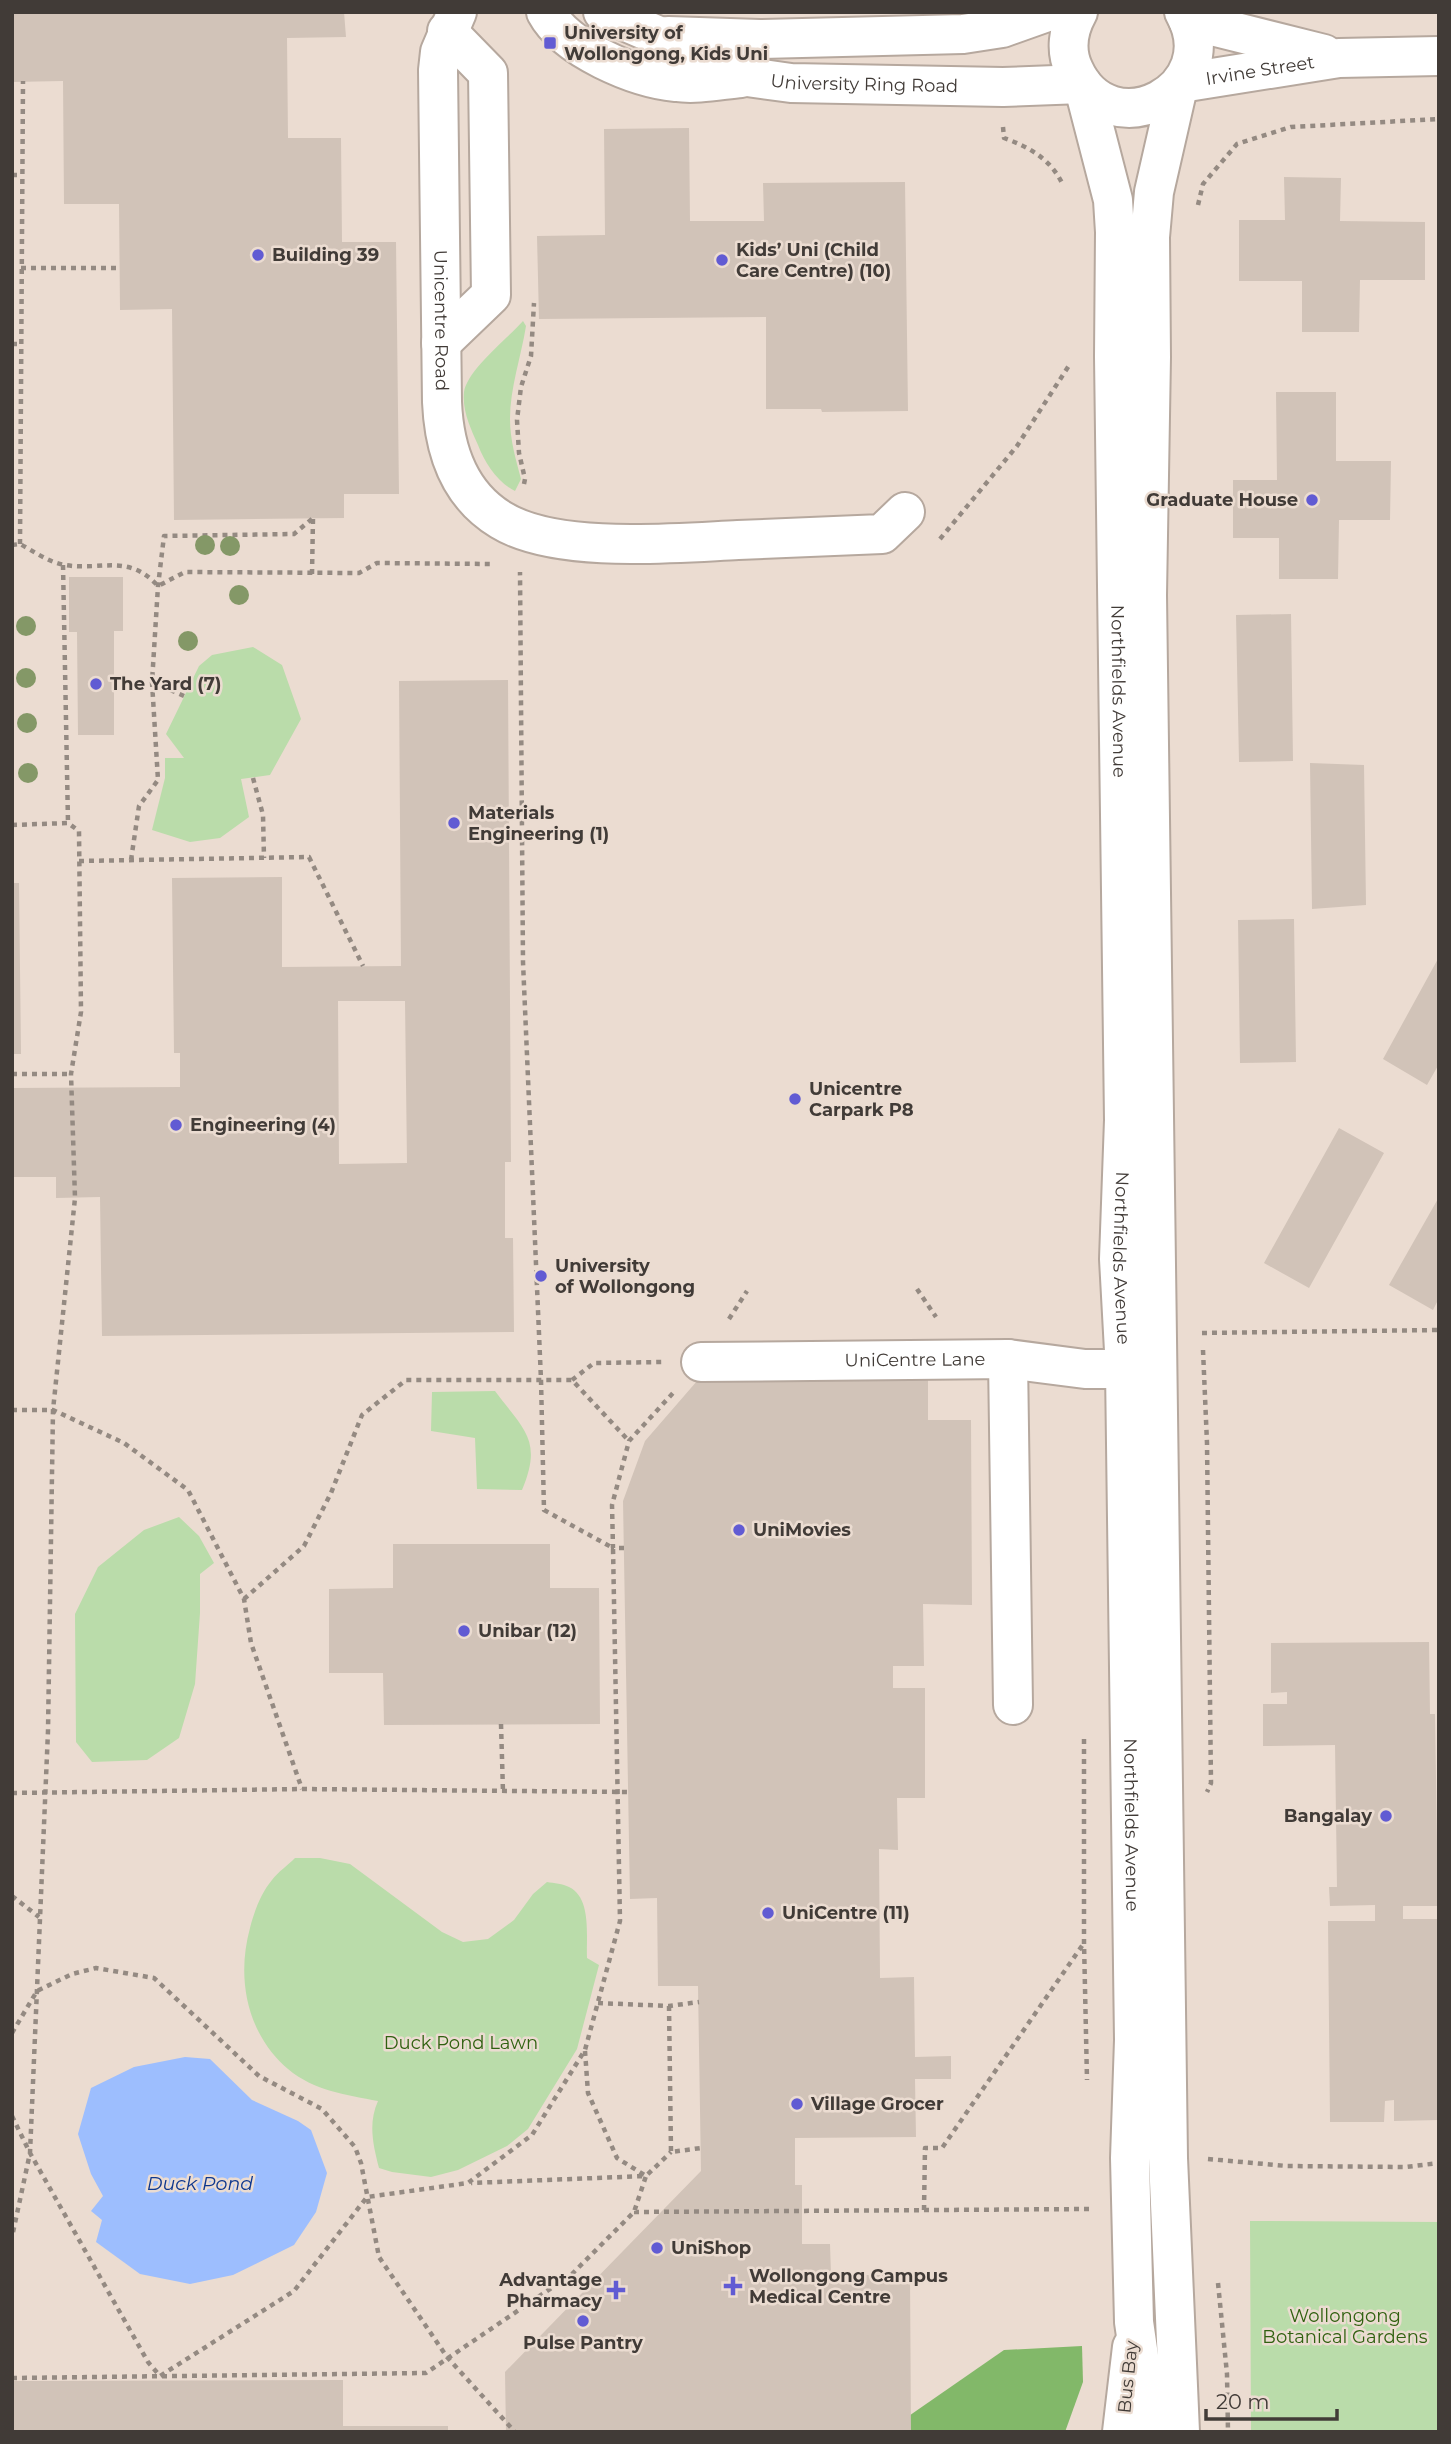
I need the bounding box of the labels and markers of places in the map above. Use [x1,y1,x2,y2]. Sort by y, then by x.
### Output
place label: University of Wollongong, Kids Uni [564,22,768,65]
marker: University of Wollongong, Kids Uni [542,35,558,51]
place label: Kids’ Uni (Child Care Centre) (10) [736,239,891,282]
place label: Building 39 [272,244,379,266]
marker: Building 39 [250,247,266,263]
marker: Kids’ Uni (Child Care Centre) (10) [714,252,730,268]
place label: Graduate House [1146,489,1298,511]
marker: Graduate House [1304,492,1320,508]
place label: The Yard (7) [110,673,221,695]
marker: The Yard (7) [88,676,104,692]
place label: Materials Engineering (1) [468,802,609,845]
marker: Materials Engineering (1) [446,815,462,831]
place label: Unicentre Carpark P8 [809,1078,914,1121]
marker: Unicentre Carpark P8 [787,1091,803,1107]
place label: Engineering (4) [190,1114,336,1136]
marker: Engineering (4) [168,1117,184,1133]
place label: University of Wollongong [555,1255,695,1298]
marker: University of Wollongong [533,1268,549,1284]
place label: UniMovies [753,1519,851,1541]
marker: UniMovies [731,1522,747,1538]
place label: Unibar (12) [478,1620,577,1642]
marker: Unibar (12) [456,1623,472,1639]
place label: Bangalay [1284,1805,1372,1827]
marker: Bangalay [1378,1808,1394,1824]
place label: UniCentre (11) [782,1902,910,1924]
marker: UniCentre (11) [760,1905,776,1921]
place label: Village Grocer [810,2093,944,2115]
marker: Village Grocer [789,2096,805,2112]
place label: UniShop [671,2237,751,2259]
marker: UniShop [649,2240,665,2256]
place label: Wollongong Campus Medical Centre [749,2265,948,2308]
place label: Advantage Pharmacy [498,2269,602,2312]
marker: Wollongong Campus Medical Centre [723,2276,743,2296]
marker: Advantage Pharmacy [608,2282,624,2298]
marker: Pulse Pantry [575,2313,591,2329]
place label: Pulse Pantry [523,2332,643,2354]

